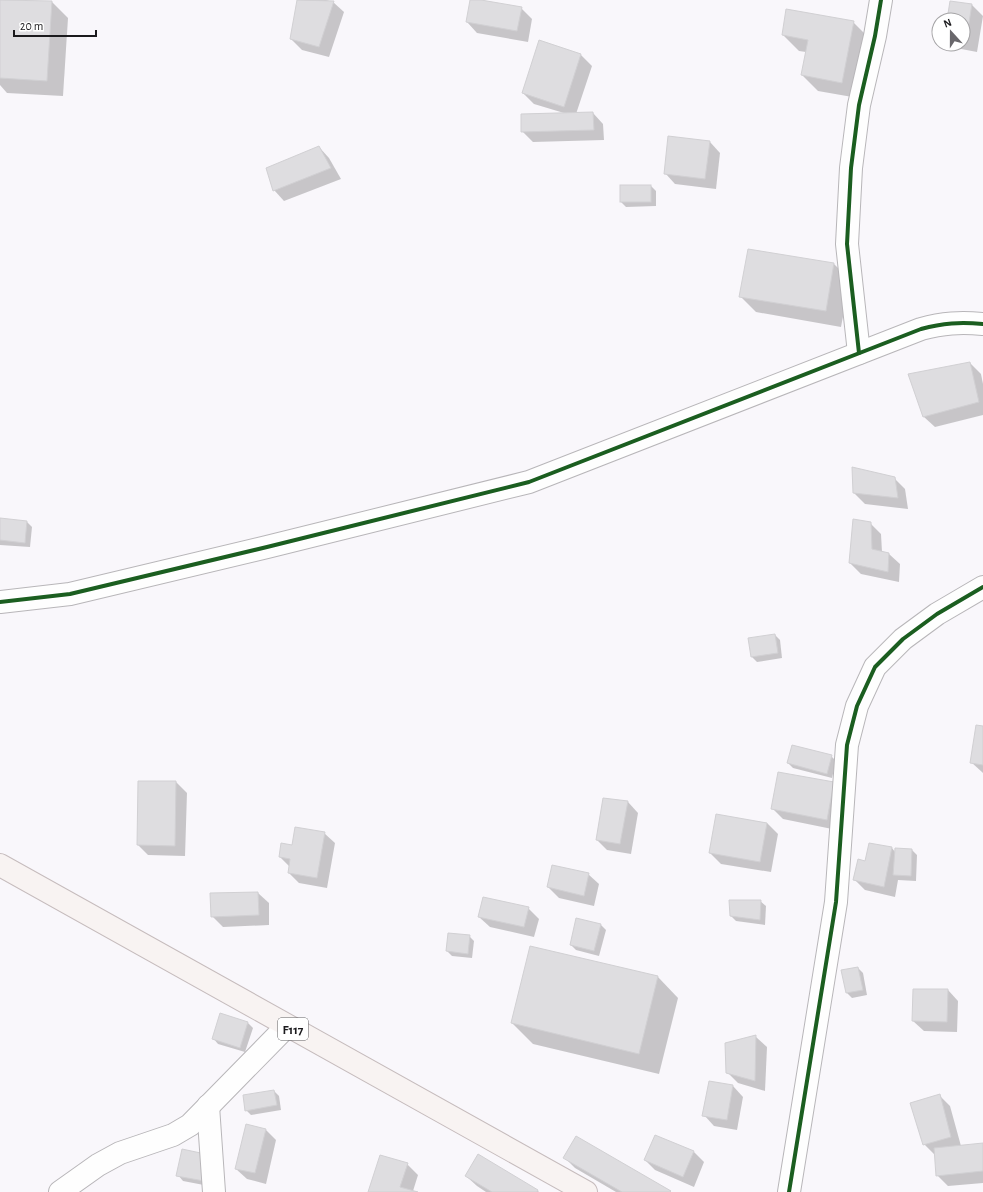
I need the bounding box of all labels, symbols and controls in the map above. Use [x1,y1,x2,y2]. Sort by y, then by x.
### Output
scale bar [14,12,96,38]
north arrow [931,12,971,52]
text: N [942,17,953,30]
text: 20 m [20,20,43,32]
road number: F117 [278,1018,308,1040]

